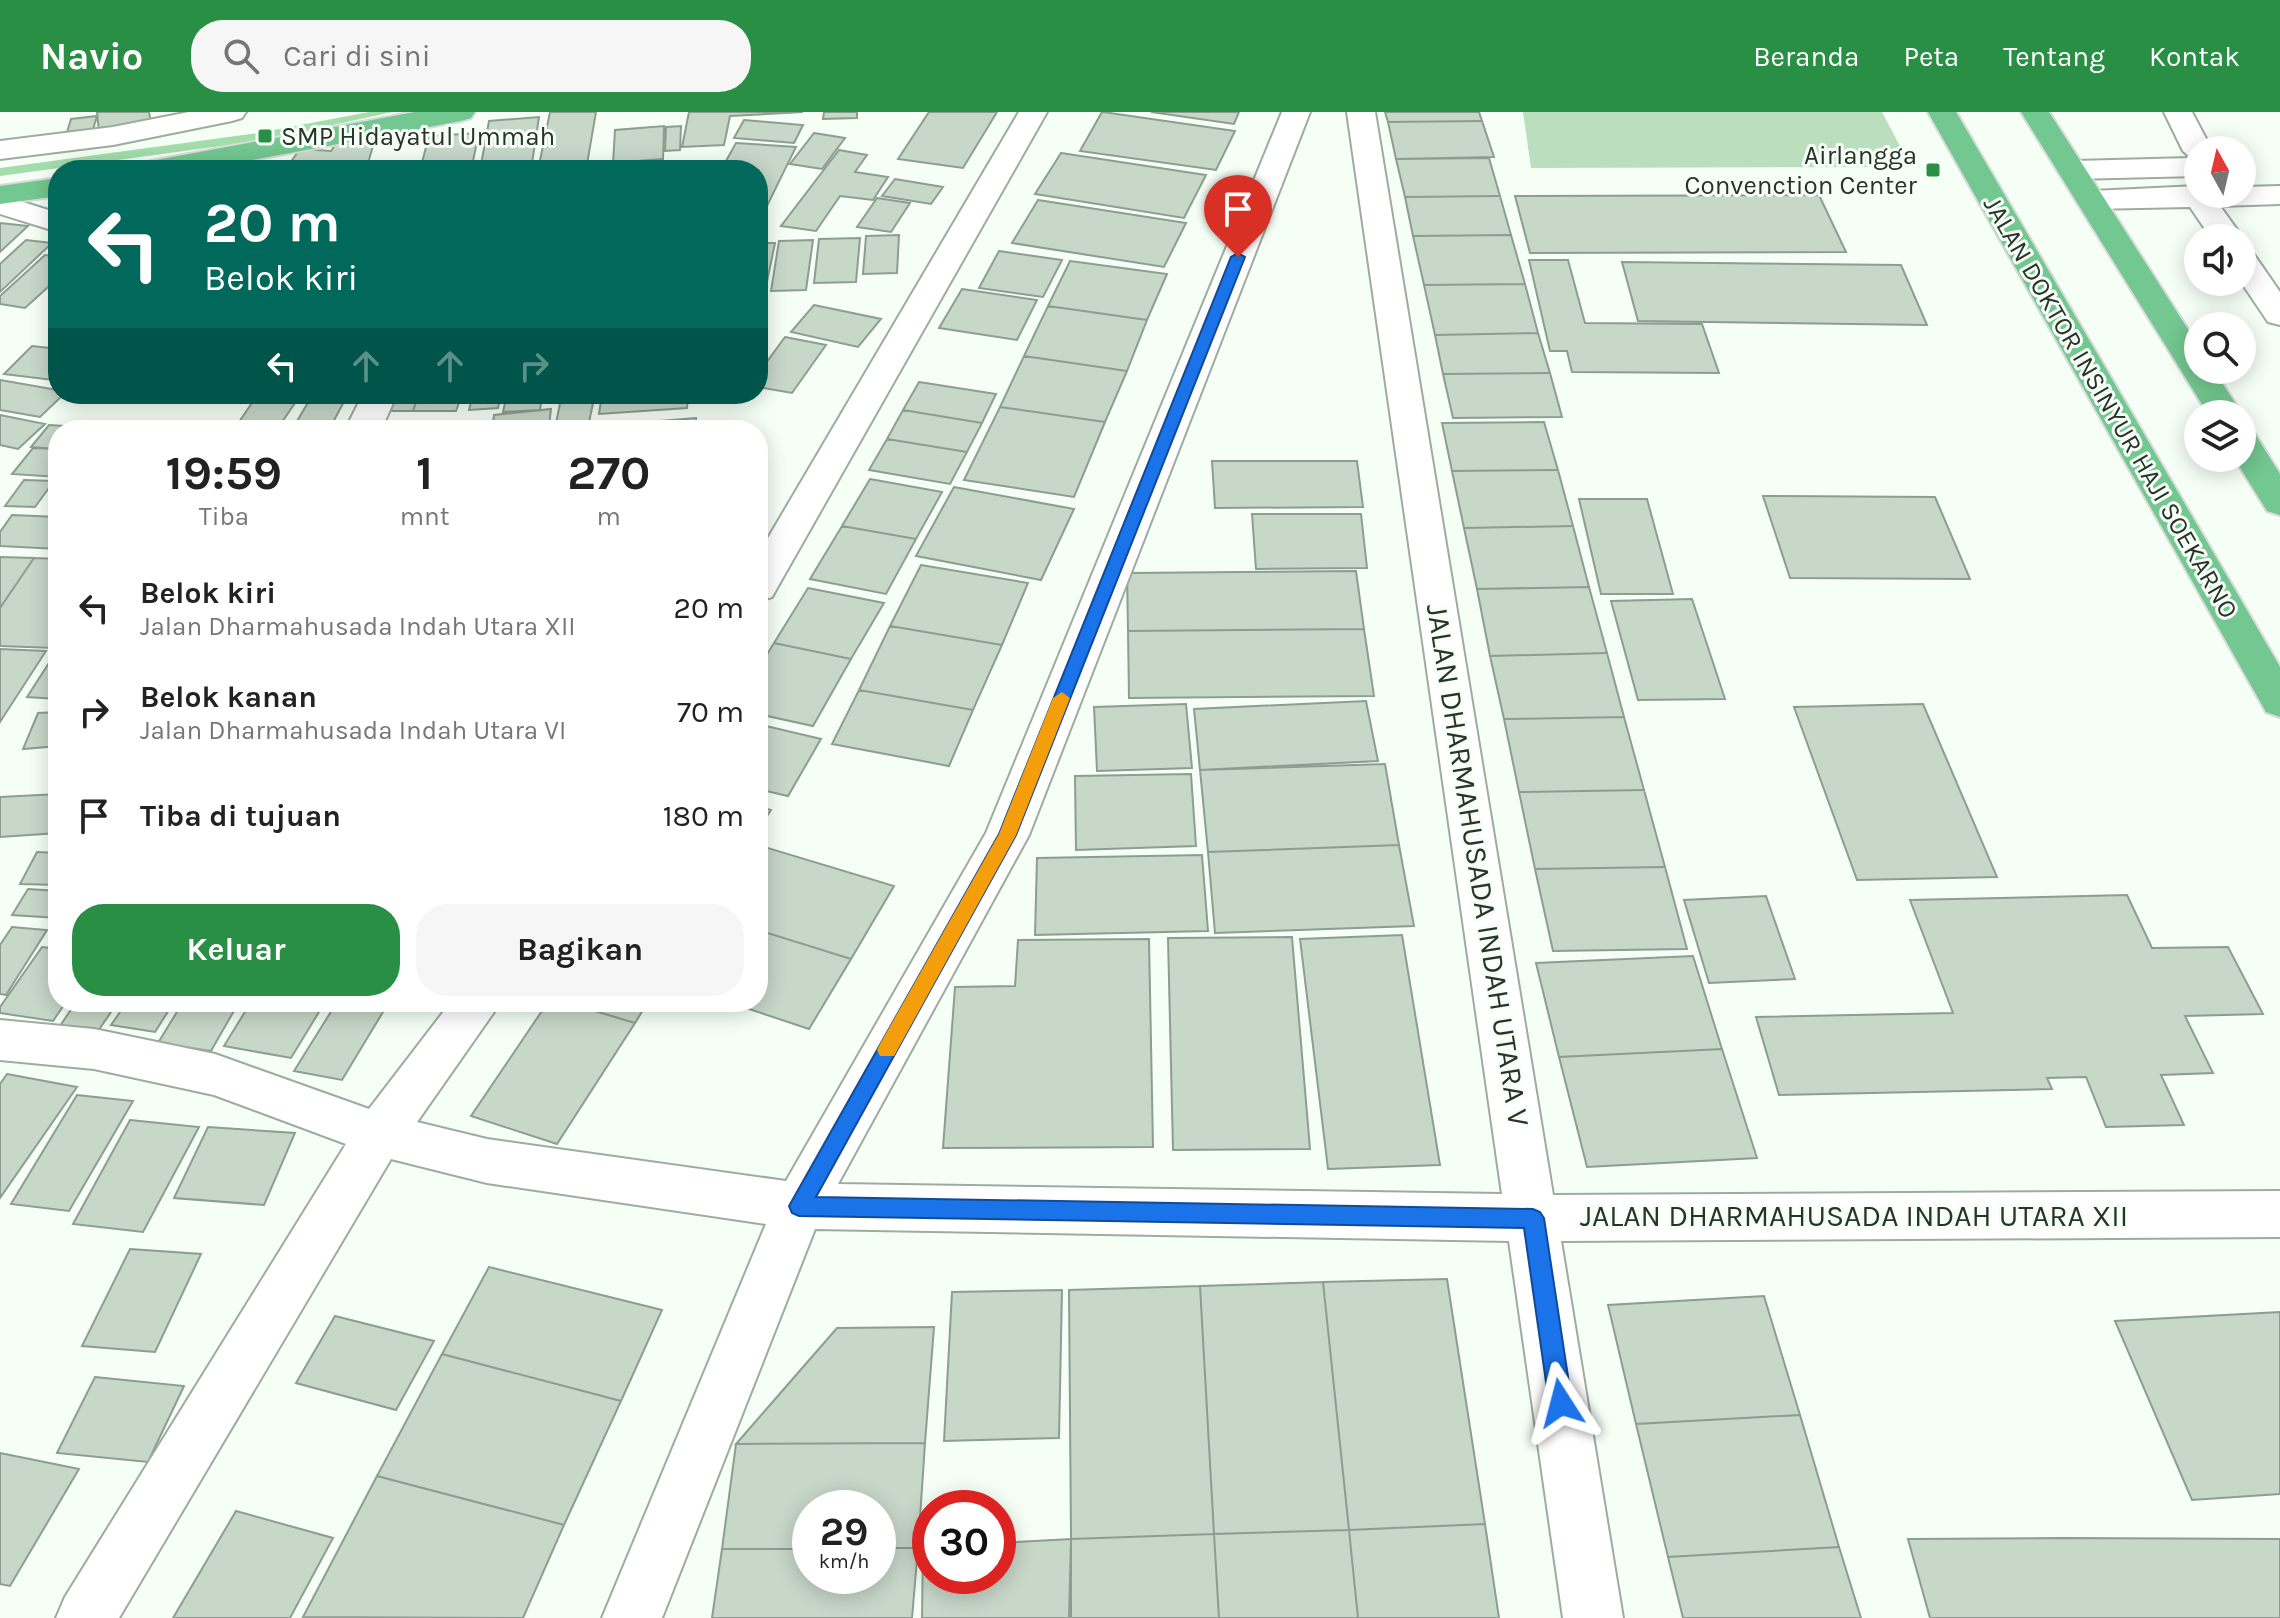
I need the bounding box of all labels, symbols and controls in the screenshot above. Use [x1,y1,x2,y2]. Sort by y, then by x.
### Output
search box [191,20,751,92]
text: Navio [40,34,143,79]
icon: search [219,34,263,78]
text: Cari di sini [283,38,431,74]
text: Beranda [1753,40,1859,73]
text: Peta [1903,40,1959,73]
text: Tentang [2003,40,2105,73]
text: Kontak [2149,40,2240,73]
place label: SMP Hidayatul Ummah [281,121,555,152]
marker: SMP Hidayatul Ummah [256,127,274,145]
north arrow [2184,136,2256,208]
map controls [2184,136,2256,472]
place label: Airlangga Convenction Center [1685,140,1918,201]
marker: Airlangga Convenction Center [1924,161,1942,179]
pin [1204,175,1272,257]
icon: arrive [1216,187,1260,231]
text: 20 m [204,190,341,255]
street label: JALAN DOKTOR INSINYUR HAJI SOEKARNO [1977,191,2244,624]
icon: left [72,192,176,296]
button: sound [2184,224,2256,296]
text: Belok kiri [204,257,358,299]
button: search [2184,312,2256,384]
icon: left [260,344,304,388]
icon: ahead [344,344,388,388]
icon: ahead [428,344,472,388]
icon: right [512,344,556,388]
button: layers [2184,400,2256,472]
text: 19:59 [166,445,282,501]
text: 1 [416,445,433,501]
text: 270 [567,445,650,501]
text: Tiba [199,501,249,532]
text: mnt [400,501,450,532]
text: m [597,501,621,532]
text: Belok kiri [140,575,276,611]
icon: left [72,586,116,630]
text: 20 m [674,590,744,626]
street label: JALAN DHARMAHUSADA INDAH UTARA V [1419,601,1537,1129]
text: Jalan Dharmahusada Indah Utara XII [140,611,576,642]
text: Belok kanan [140,679,317,715]
icon: right [72,690,116,734]
text: 70 m [677,694,744,730]
text: Jalan Dharmahusada Indah Utara VI [140,715,566,746]
icon: arrive [72,794,116,838]
text: Tiba di tujuan [140,798,341,834]
text: 180 m [663,798,744,834]
button: Keluar [72,904,400,996]
button: Bagikan [416,904,744,996]
street label: JALAN DHARMAHUSADA INDAH UTARA XII [1580,1198,2128,1234]
position arrow [1519,1361,1603,1445]
speed limit sign: 30 [912,1490,1016,1594]
text: 29 [820,1508,868,1555]
text: km/h [819,1550,869,1573]

